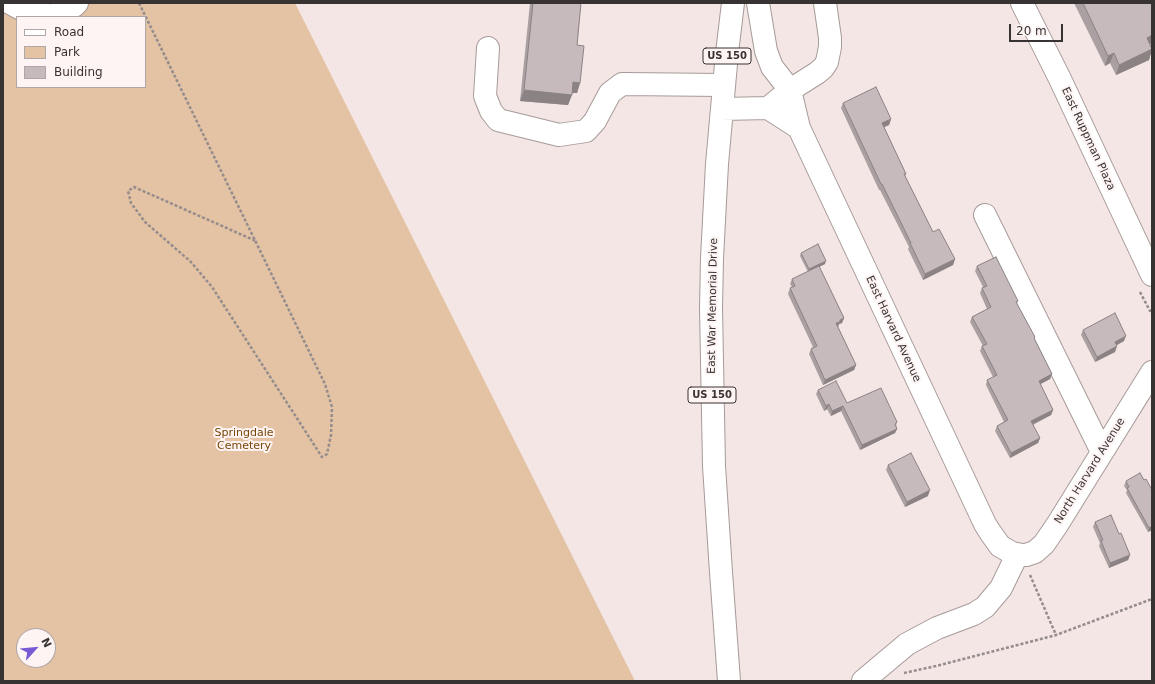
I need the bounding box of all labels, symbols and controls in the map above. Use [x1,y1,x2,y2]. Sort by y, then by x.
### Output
legend [16,16,146,88]
scale bar [1011,16,1065,42]
text: 20 m [1016,24,1047,38]
text: Road [54,25,84,39]
text: Park [54,45,80,59]
road number: US 150 [703,48,751,64]
text: Building [54,65,103,79]
street label: East Ruppman Plaza [1058,85,1118,193]
street label: East War Memorial Drive [705,238,721,374]
street label: East Harvard Avenue [863,274,923,384]
road number: US 150 [688,387,736,403]
street label: North Harvard Avenue [1052,415,1128,527]
park label: Springdale Cemetery [214,426,274,452]
north arrow [16,628,56,668]
text: N [38,636,54,650]

